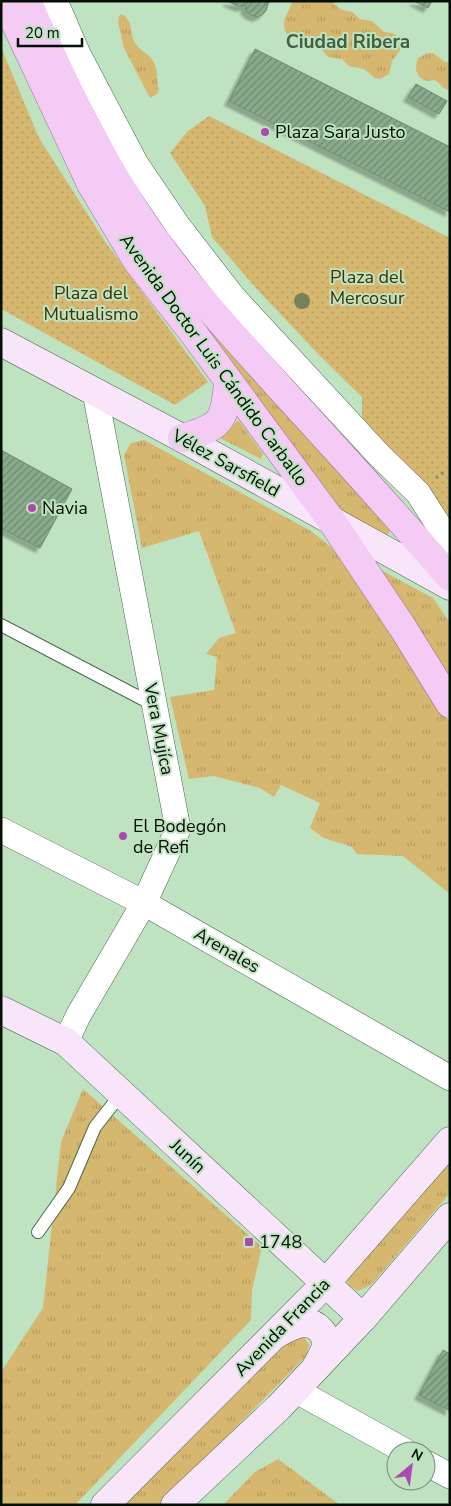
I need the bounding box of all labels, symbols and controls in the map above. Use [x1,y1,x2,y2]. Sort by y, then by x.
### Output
scale bar [18,15,81,47]
text: 20 m [25,23,60,43]
district label: Ciudad Ribera [286,29,410,55]
place label: Plaza Sara Justo [275,120,406,144]
marker: Plaza Sara Justo [259,126,271,138]
street label: Avenida Doctor Luis Cándido Carballo [114,229,314,491]
park label: Plaza del Mercosur [330,265,405,310]
park label: Plaza del Mutualismo [43,281,139,326]
street label: Vélez Sarsfield [167,423,284,503]
place label: Navia [42,496,88,520]
marker: Navia [26,502,38,514]
street label: Vera Mujíca [138,680,180,777]
place label: El Bodegón de Refi [133,814,226,859]
marker: El Bodegón de Refi [117,830,129,842]
street label: Arenales [190,922,264,978]
street label: Junín [164,1133,211,1179]
place label: 1748 [259,1230,302,1254]
marker: 1748 [243,1236,255,1248]
street label: Avenida Francia [229,1273,335,1381]
north arrow [386,1441,436,1491]
text: N [408,1444,426,1466]

